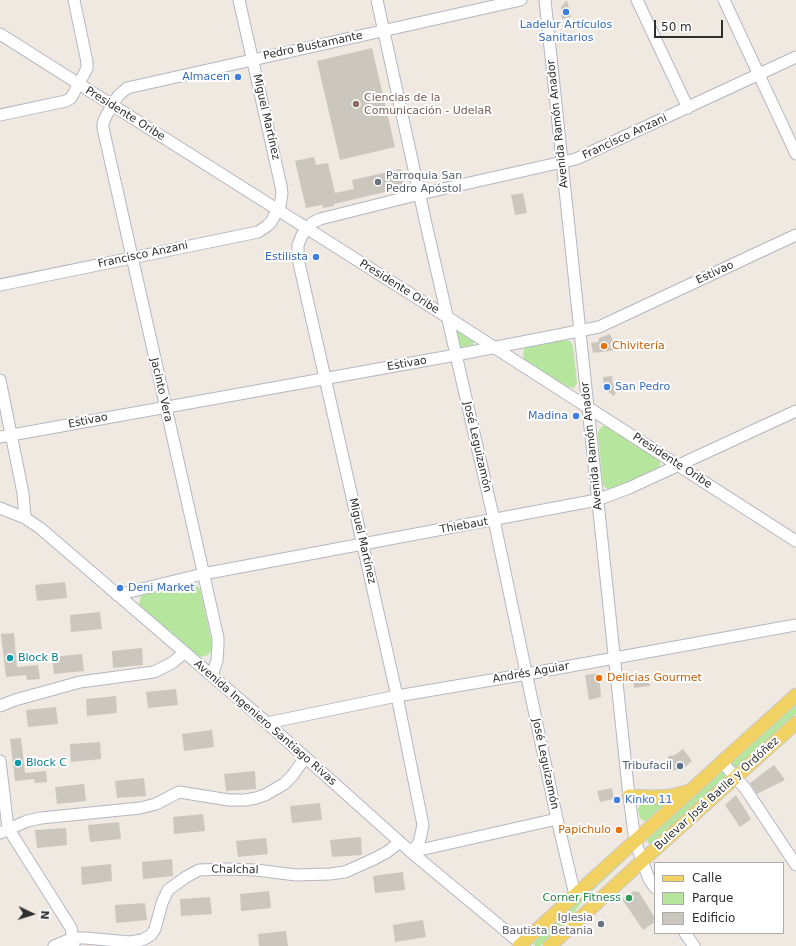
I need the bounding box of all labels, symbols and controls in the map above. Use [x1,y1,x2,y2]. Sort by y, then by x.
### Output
marker: Ladelur Artículos Sanitarios [561,7,571,17]
scale bar [656,12,725,38]
place label: Ladelur Artículos Sanitarios [520,18,612,44]
text: 50 m [661,20,692,34]
street label: Pedro Bustamante [262,29,364,63]
street label: Avenida Ramón Anador [545,59,571,189]
place label: Almacen [182,70,230,84]
marker: Almacen [233,72,243,82]
street label: Miguel Martínez [250,73,282,161]
street label: Presidente Oribe [83,84,167,144]
place label: Ciencias de la Comunicación - UdelaR [364,91,492,117]
marker: Ciencias de la Comunicación - UdelaR [351,99,361,109]
street label: Francisco Anzani [581,112,669,162]
place label: Parroquia San Pedro Apóstol [386,169,462,195]
marker: Parroquia San Pedro Apóstol [373,177,383,187]
street label: Francisco Anzani [97,239,189,271]
place label: Estilista [265,250,308,264]
marker: Estilista [311,252,321,262]
street label: Presidente Oribe [357,257,441,317]
street label: Estivao [694,259,736,287]
place label: Chivitería [612,339,665,353]
marker: Chivitería [599,341,609,351]
street label: Estivao [386,354,428,374]
street label: Jacinto Vera [147,357,175,423]
place label: San Pedro [615,380,670,394]
street label: Avenida Ramón Anador [579,381,605,511]
marker: San Pedro [602,382,612,392]
street label: José Leguizamón [460,400,494,494]
place label: Madina [528,409,568,423]
street label: Estivao [67,411,109,431]
marker: Madina [571,411,581,421]
street label: Presidente Oribe [630,431,714,491]
street label: Miguel Martínez [346,497,378,585]
street label: Thiebaut [439,515,489,537]
place label: Deni Market [128,581,195,595]
marker: Deni Market [115,583,125,593]
place label: Block B [18,651,59,665]
marker: Block B [5,653,15,663]
street label: Avenida Ingeniero Santiago Rivas [191,658,339,788]
street label: Andrés Aguiar [492,660,570,686]
place label: Delicias Gourmet [607,671,702,685]
marker: Delicias Gourmet [594,673,604,683]
street label: José Leguizamón [529,717,561,811]
street label: Bulevar José Batlle y Ordóñez [652,735,782,853]
place label: Block C [26,756,67,770]
marker: Block C [13,758,23,768]
place label: Tribufacil [623,759,672,773]
marker: Tribufacil [675,761,685,771]
place label: Kinko 11 [625,793,672,807]
marker: Kinko 11 [612,795,622,805]
place label: Papichulo [558,823,611,837]
marker: Papichulo [614,825,624,835]
legend [654,862,784,934]
street label: Chalchal [211,863,259,877]
text: Calle [692,871,722,885]
place label: Corner Fitness [542,891,621,905]
text: Parque [692,891,733,905]
marker: Corner Fitness [624,893,634,903]
north arrow [12,894,52,934]
text: N [38,910,51,920]
place label: Iglesia Bautista Betania [502,911,593,937]
text: Edificio [692,911,735,925]
marker: Iglesia Bautista Betania [596,919,606,929]

